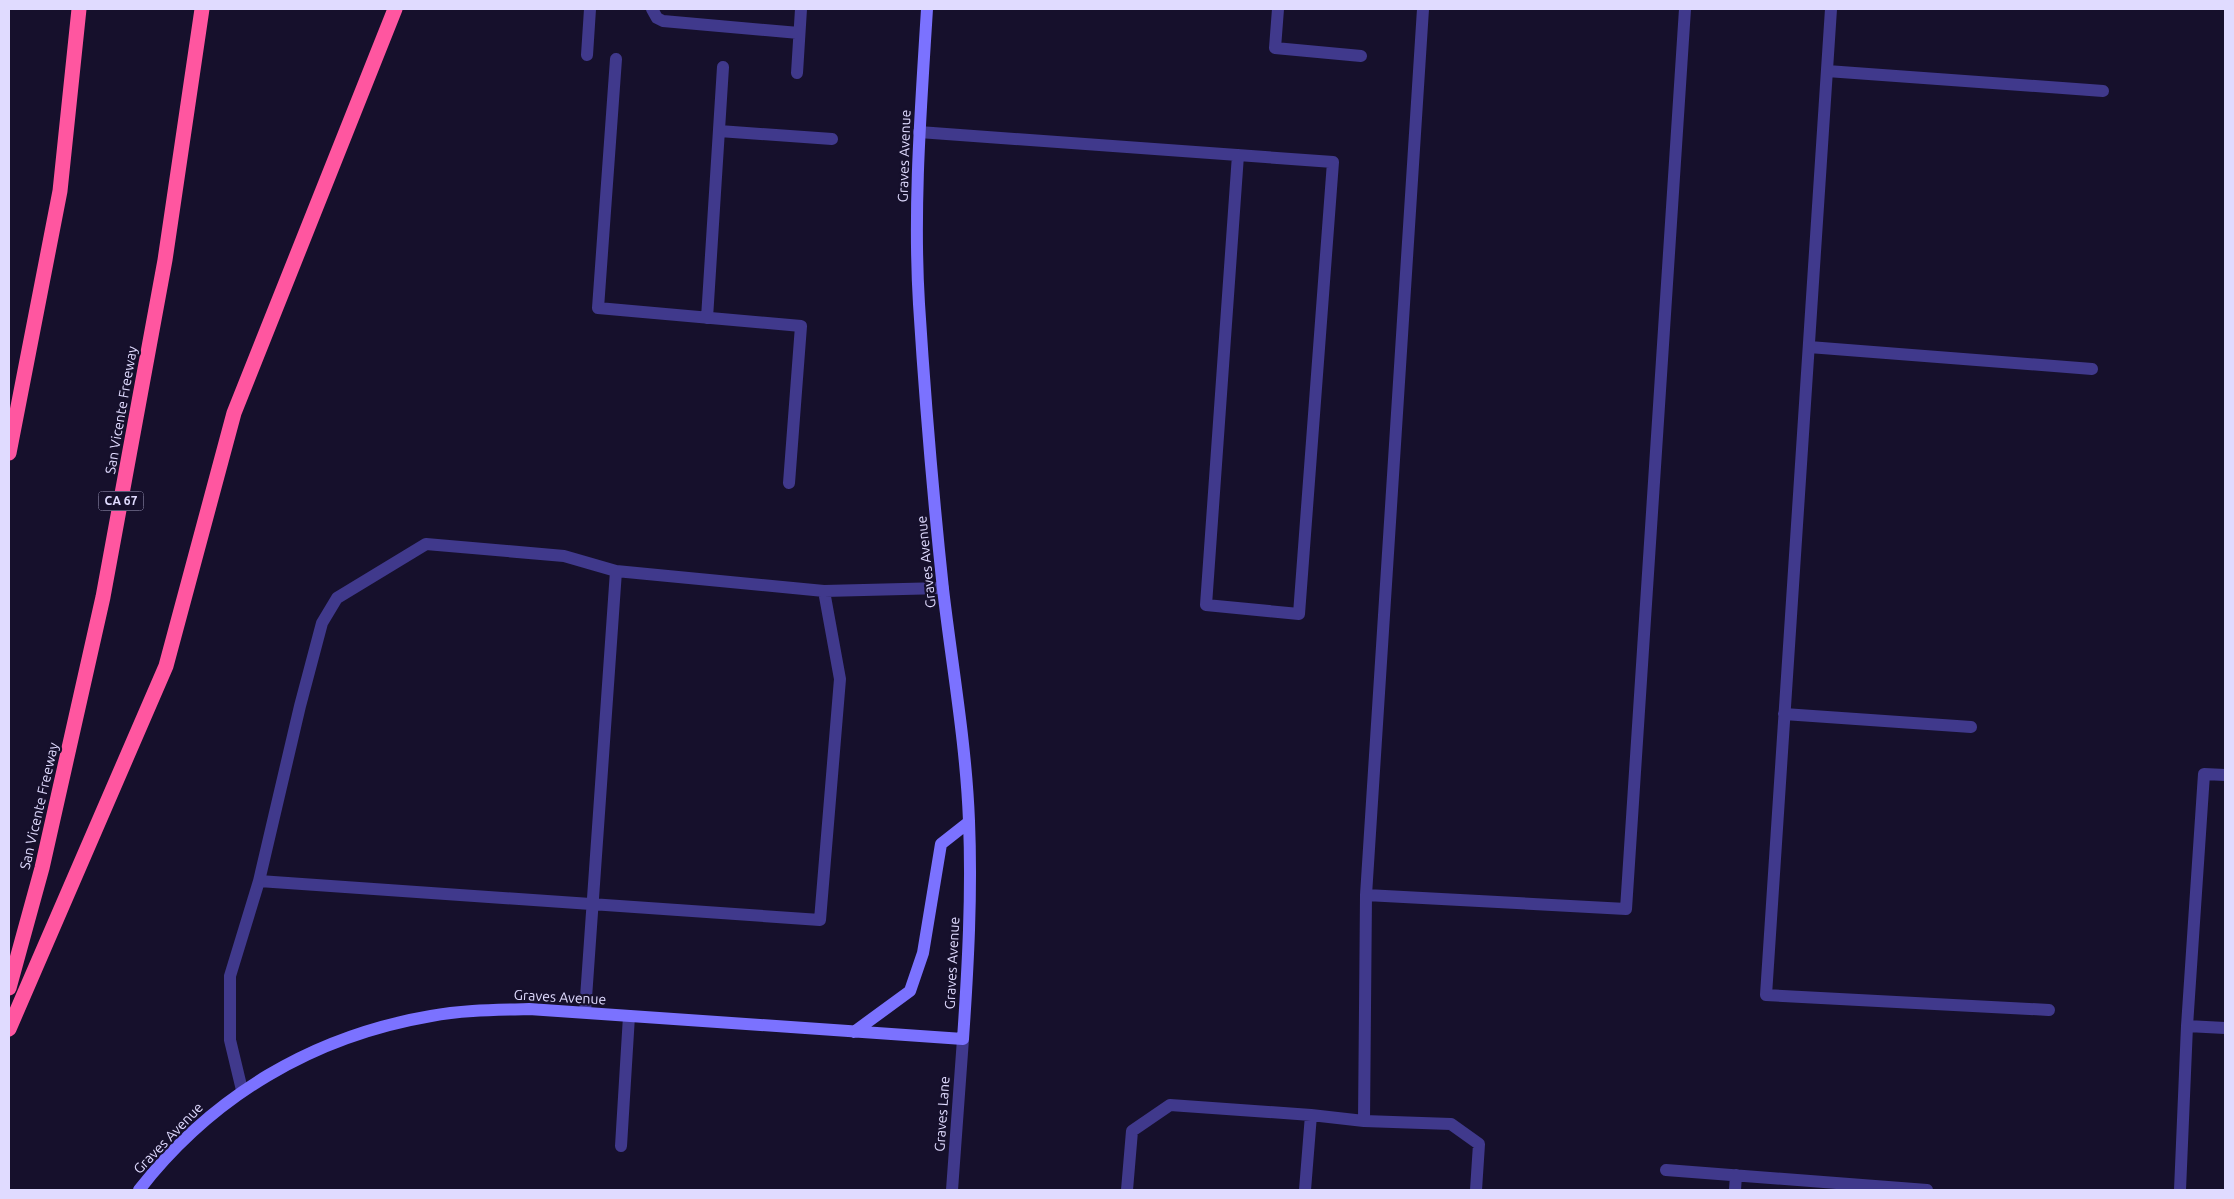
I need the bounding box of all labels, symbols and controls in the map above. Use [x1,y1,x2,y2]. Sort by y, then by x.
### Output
street label: Graves Avenue [894,109,914,203]
street label: San Vicente Freeway [102,344,140,475]
road number: CA 67 [98,492,144,511]
street label: Graves Avenue [913,515,939,609]
street label: San Vicente Freeway [17,741,61,871]
street label: Graves Avenue [942,916,962,1010]
street label: Graves Avenue [513,987,607,1007]
street label: Graves Lane [931,1076,953,1152]
street label: Graves Avenue [130,1099,206,1177]

